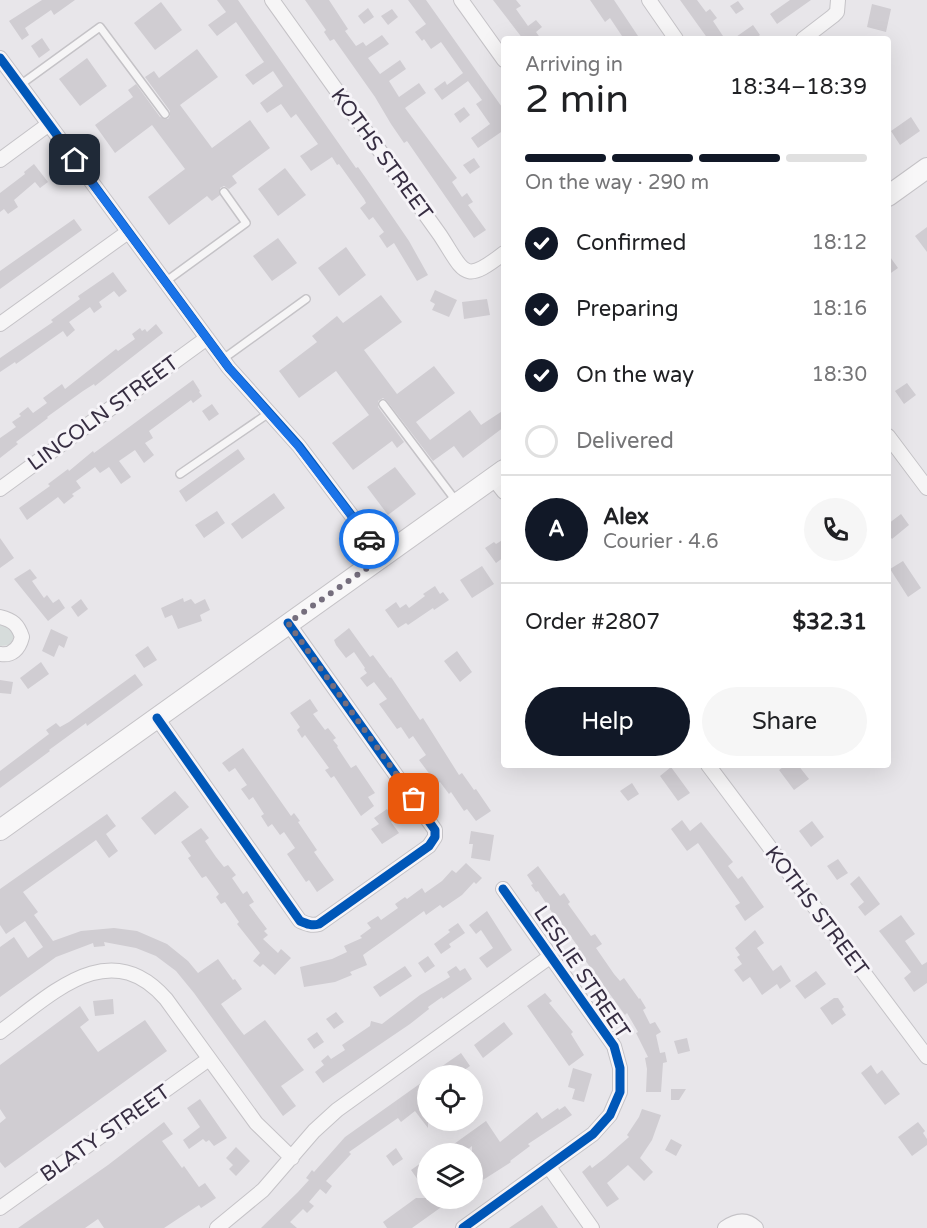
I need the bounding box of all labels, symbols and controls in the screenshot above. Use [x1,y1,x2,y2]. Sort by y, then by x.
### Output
text: Arriving in [525,53,623,77]
text: 18:34–18:39 [730,74,867,100]
text: 2 min [525,76,629,123]
street label: KOTHS STREET [326,84,438,225]
pin [49,134,100,185]
icon: home [58,143,91,176]
text: On the way · 290 m [525,171,709,195]
icon: check [525,227,558,260]
text: Confirmed [576,230,686,256]
text: 18:12 [812,231,867,255]
icon: check [525,293,558,326]
text: Preparing [576,296,679,322]
text: 18:16 [812,297,867,321]
street label: LINCOLN STREET [23,350,184,476]
icon: check [525,359,558,392]
text: On the way [576,362,694,388]
text: 18:30 [812,363,867,387]
text: Delivered [576,428,674,454]
button: phone [804,498,867,561]
text: Alex [603,504,649,530]
courier [339,509,399,569]
text: A [548,516,565,542]
icon: car [353,523,386,556]
text: Courier · 4.6 [603,530,718,554]
text: Order #2807 [525,609,660,635]
text: $32.31 [792,609,867,635]
button: Help [525,687,690,756]
button: Share [702,687,867,756]
pin [388,773,439,824]
icon: bag [397,782,430,815]
street label: KOTHS STREET [760,841,874,981]
street label: LESLIE STREET [528,901,635,1044]
map controls [417,1065,483,1209]
button: locate [417,1065,483,1131]
street label: BLATY STREET [36,1079,175,1187]
button: layers [417,1143,483,1209]

